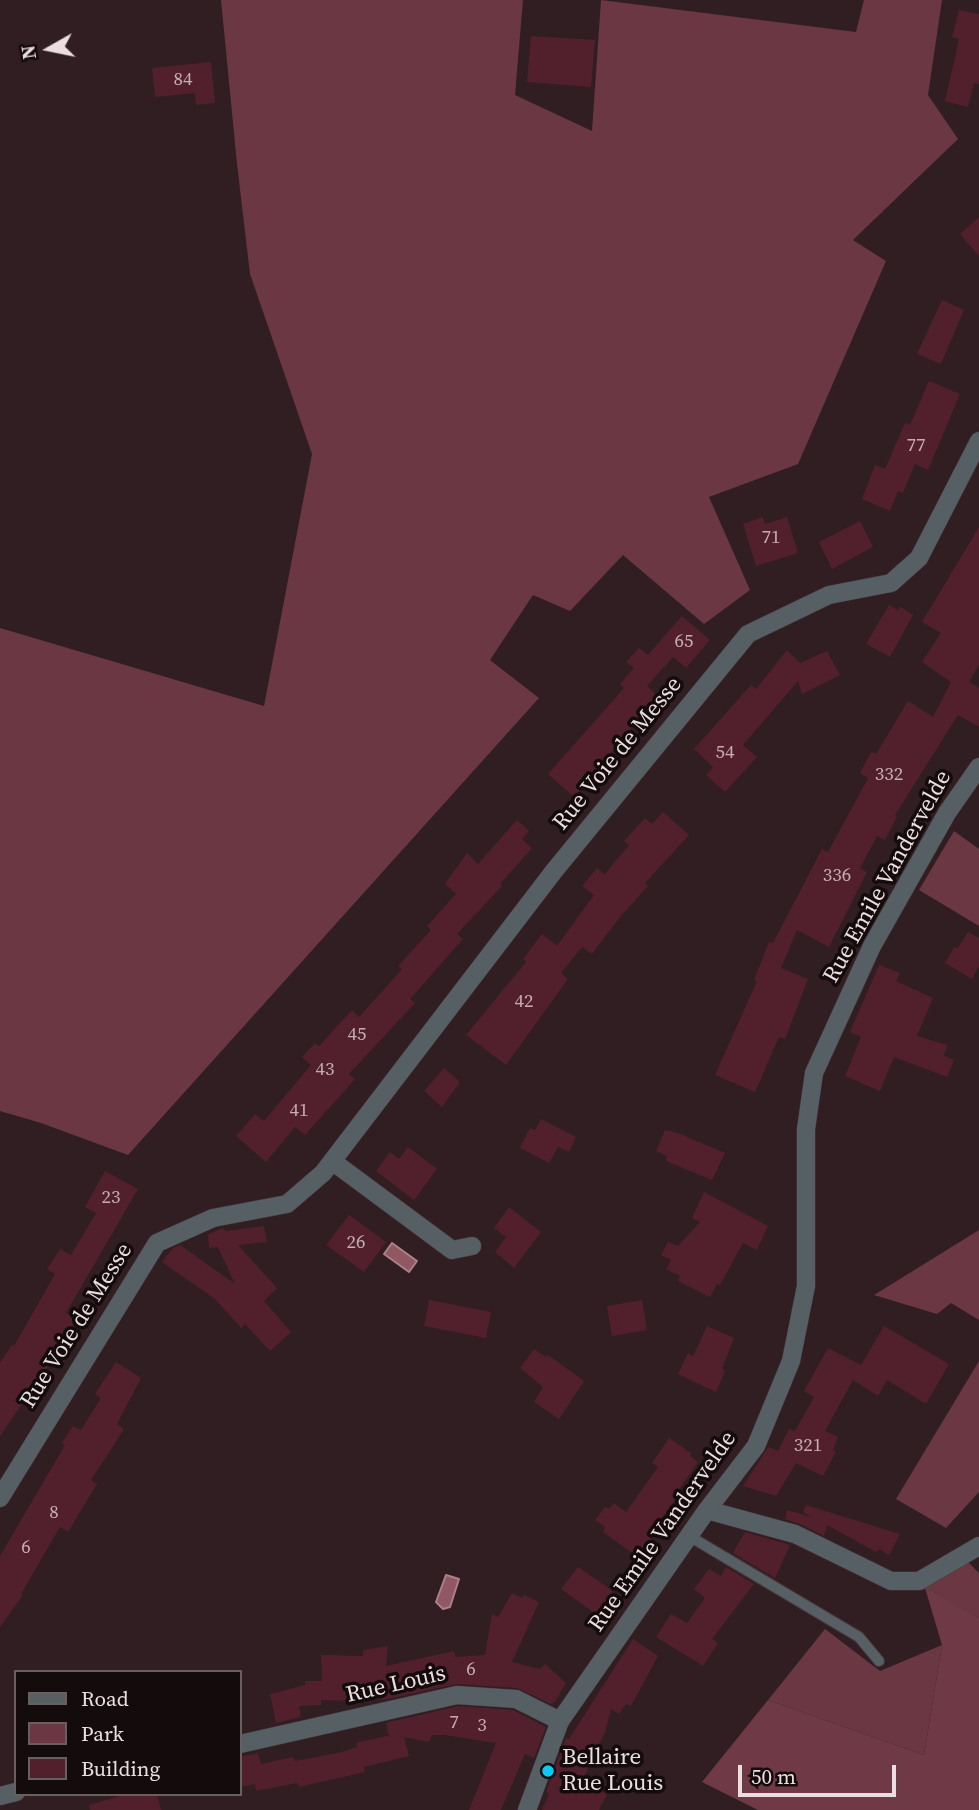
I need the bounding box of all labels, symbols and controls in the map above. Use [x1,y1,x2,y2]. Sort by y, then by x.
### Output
north arrow [14,14,84,84]
text: N [14,43,42,61]
house number: 84 [174,69,192,91]
house number: 77 [907,435,925,457]
house number: 71 [762,527,780,549]
house number: 65 [675,631,693,653]
street label: Rue Voie de Messe [548,672,688,836]
house number: 54 [716,742,734,764]
house number: 332 [875,764,903,786]
street label: Rue Emile Vandervelde [818,766,958,988]
house number: 336 [823,865,851,887]
house number: 42 [515,991,533,1013]
house number: 45 [348,1024,366,1046]
house number: 43 [316,1059,334,1081]
house number: 41 [290,1100,308,1122]
house number: 23 [102,1187,120,1209]
house number: 26 [347,1232,365,1254]
street label: Rue Voie de Messe [15,1238,139,1414]
street label: Rue Emile Vandervelde [583,1426,743,1638]
house number: 321 [794,1435,822,1457]
house number: 8 [49,1502,59,1524]
house number: 6 [21,1537,31,1559]
house number: 6 [466,1659,476,1681]
street label: Rue Louis [344,1660,448,1710]
legend [14,1670,242,1796]
text: Road [81,1684,129,1713]
house number: 7 [449,1712,459,1734]
house number: 3 [477,1715,487,1737]
text: Park [81,1719,124,1748]
place label: Bellaire Rue Louis [562,1744,663,1798]
scale bar [741,1750,898,1794]
text: Building [81,1754,160,1783]
text: 50 m [751,1762,796,1791]
marker: Bellaire Rue Louis [540,1763,556,1779]

